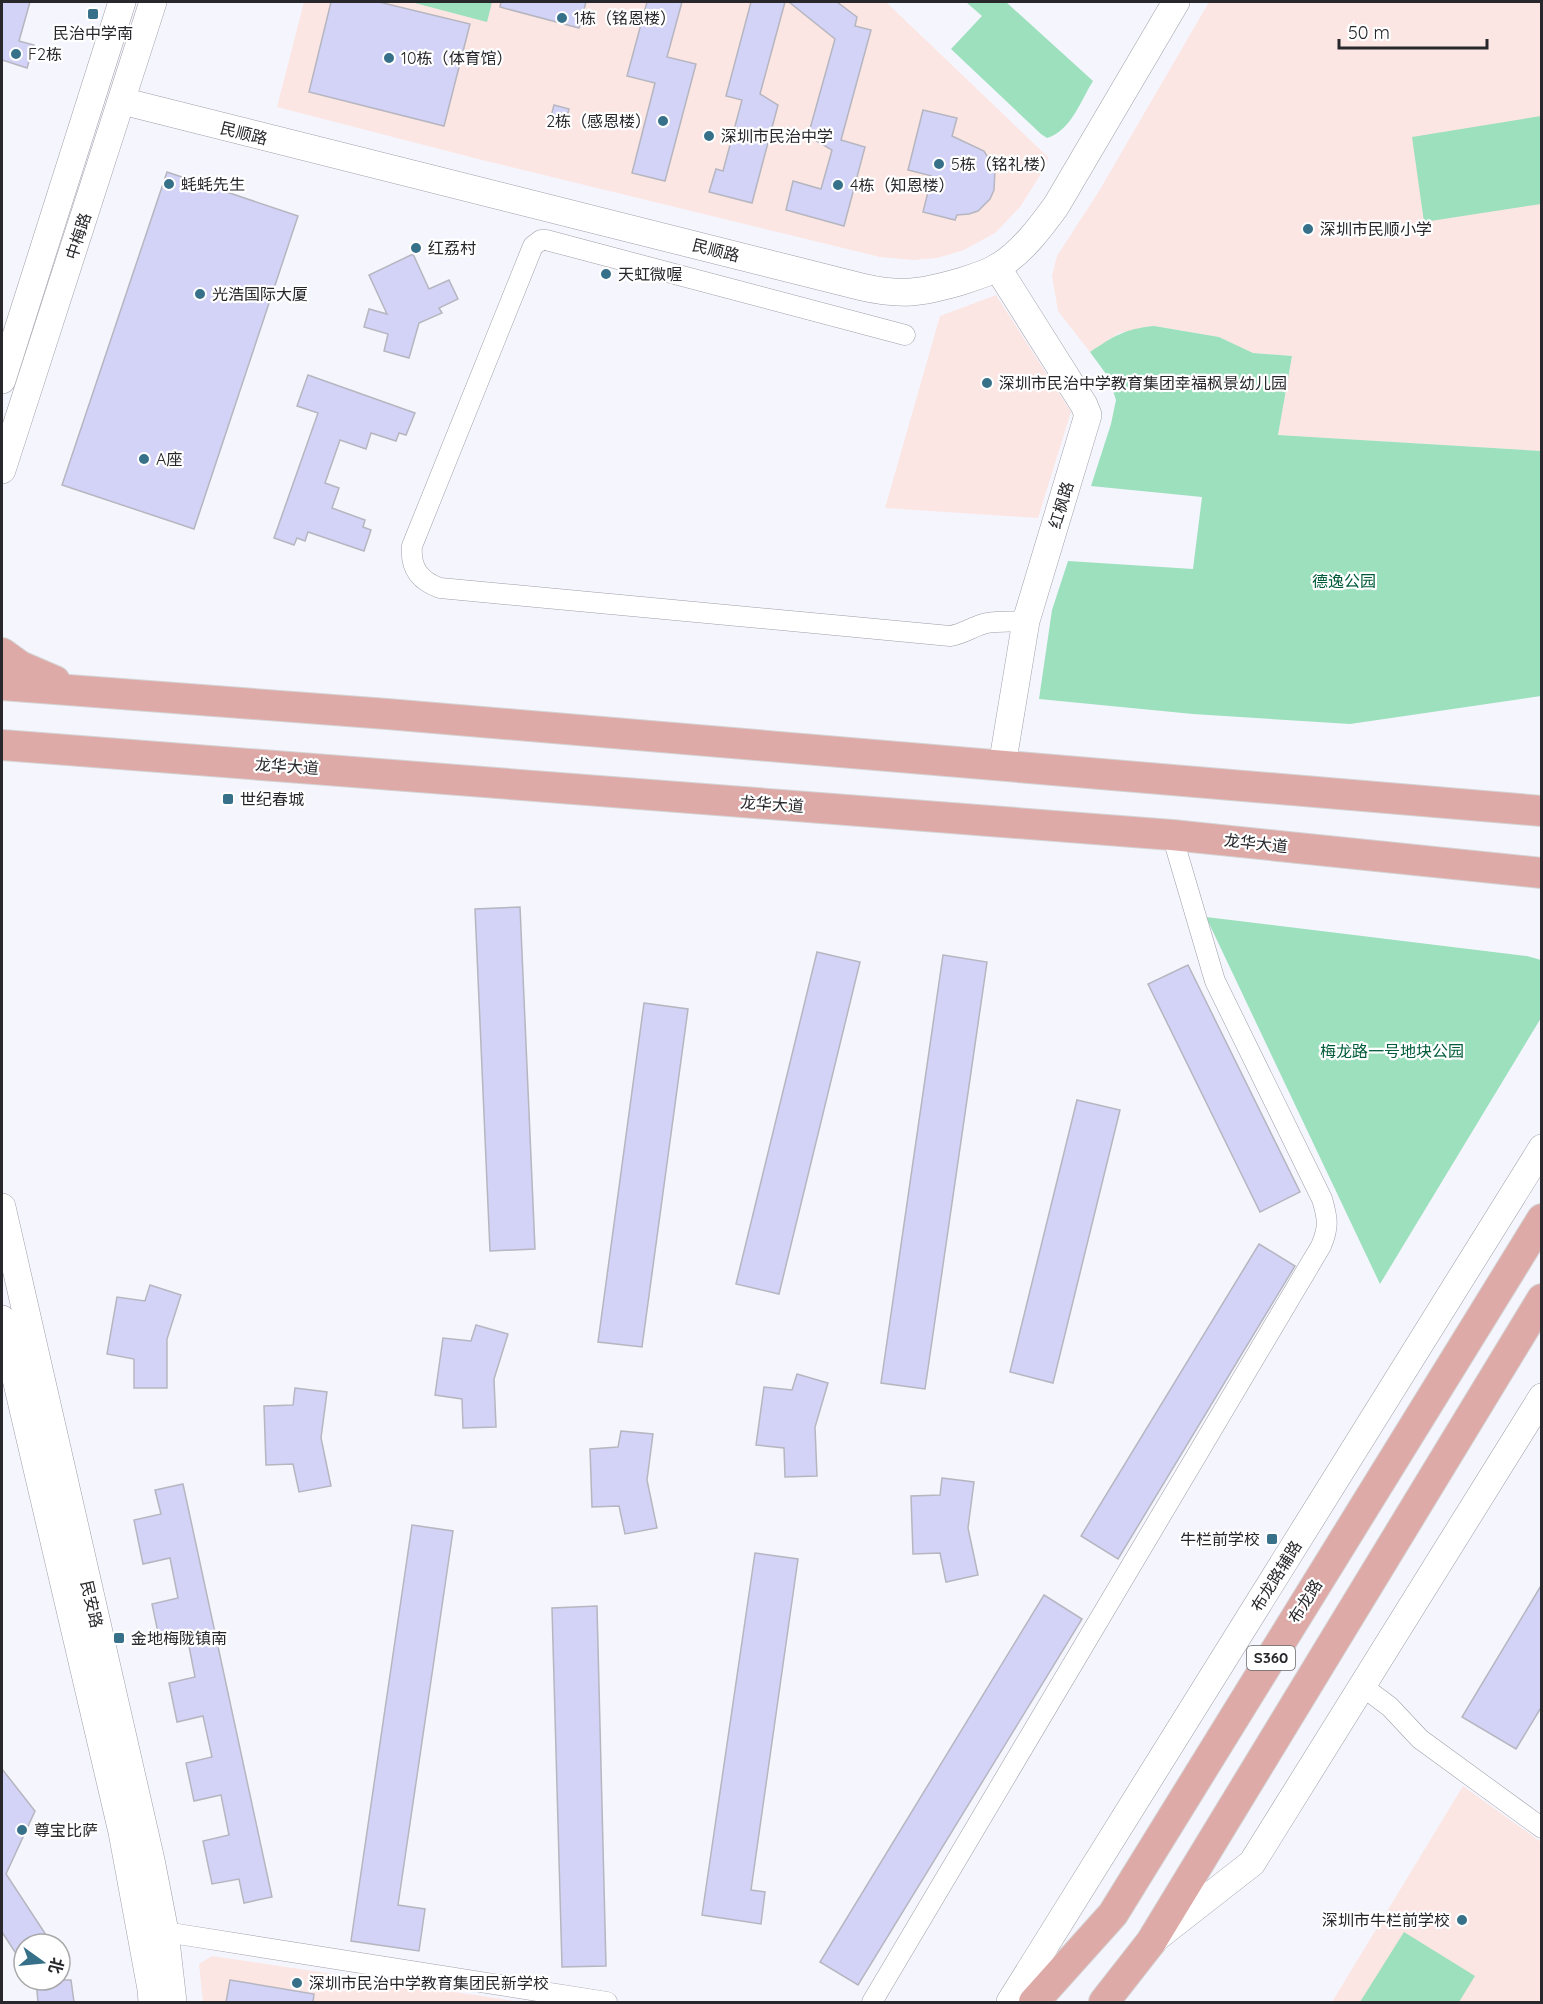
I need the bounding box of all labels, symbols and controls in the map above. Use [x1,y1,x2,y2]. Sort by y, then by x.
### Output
marker: 民治中学南 [86,7,100,21]
place label: 1栋（铭恩楼） [574,8,676,28]
marker: 1栋（铭恩楼） [555,11,569,25]
scale bar [1339,12,1488,50]
text: 50 m [1348,21,1390,44]
place label: 民治中学南 [53,23,133,43]
place label: F2栋 [28,44,62,64]
marker: F2栋 [9,47,23,61]
place label: 10栋（体育馆） [401,48,512,68]
marker: 10栋（体育馆） [382,51,396,65]
place label: 2栋（感恩楼） [546,111,651,131]
marker: 2栋（感恩楼） [656,114,670,128]
street label: 民顺路 [218,117,270,149]
place label: 深圳市民治中学 [721,126,833,146]
marker: 深圳市民治中学 [702,129,716,143]
place label: 5栋（铭礼楼） [951,154,1056,174]
marker: 5栋（铭礼楼） [932,157,946,171]
place label: 蚝蚝先生 [181,174,245,194]
place label: 4栋（知恩楼） [850,175,954,195]
marker: 蚝蚝先生 [162,177,176,191]
marker: 4栋（知恩楼） [831,178,845,192]
street label: 中梅路 [61,210,95,262]
place label: 深圳市民顺小学 [1320,219,1432,239]
marker: 深圳市民顺小学 [1301,222,1315,236]
street label: 民顺路 [690,234,742,266]
place label: 红荔村 [428,238,476,258]
marker: 红荔村 [409,241,423,255]
place label: 天虹微喔 [618,264,682,284]
marker: 天虹微喔 [599,267,613,281]
place label: 光浩国际大厦 [212,284,308,304]
marker: 光浩国际大厦 [193,287,207,301]
place label: 深圳市民治中学教育集团幸福枫景幼儿园 [999,373,1287,393]
marker: 深圳市民治中学教育集团幸福枫景幼儿园 [980,376,994,390]
place label: A座 [156,449,182,469]
marker: A座 [137,452,151,466]
street label: 红枫路 [1044,479,1078,531]
park label: 德逸公园 [1312,571,1376,591]
street label: 龙华大道 [254,754,320,778]
place label: 世纪春城 [240,789,304,809]
marker: 世纪春城 [221,792,235,806]
street label: 龙华大道 [739,792,805,816]
street label: 龙华大道 [1223,830,1289,856]
park label: 梅龙路一号地块公园 [1320,1041,1464,1061]
place label: 牛栏前学校 [1180,1529,1260,1549]
marker: 牛栏前学校 [1265,1532,1279,1546]
street label: 布龙路辅路 [1247,1537,1305,1615]
street label: 布龙路 [1284,1576,1326,1626]
street label: 民安路 [77,1578,107,1630]
place label: 金地梅陇镇南 [131,1628,227,1648]
marker: 金地梅陇镇南 [112,1631,126,1645]
road number: S360 [1247,1646,1295,1670]
place label: 尊宝比萨 [34,1820,98,1840]
marker: 尊宝比萨 [15,1823,29,1837]
place label: 深圳市牛栏前学校 [1322,1910,1450,1930]
marker: 深圳市牛栏前学校 [1455,1913,1469,1927]
north arrow [12,1932,72,1992]
text: 北 [45,1956,68,1976]
place label: 深圳市民治中学教育集团民新学校 [309,1973,549,1993]
marker: 深圳市民治中学教育集团民新学校 [290,1976,304,1990]

